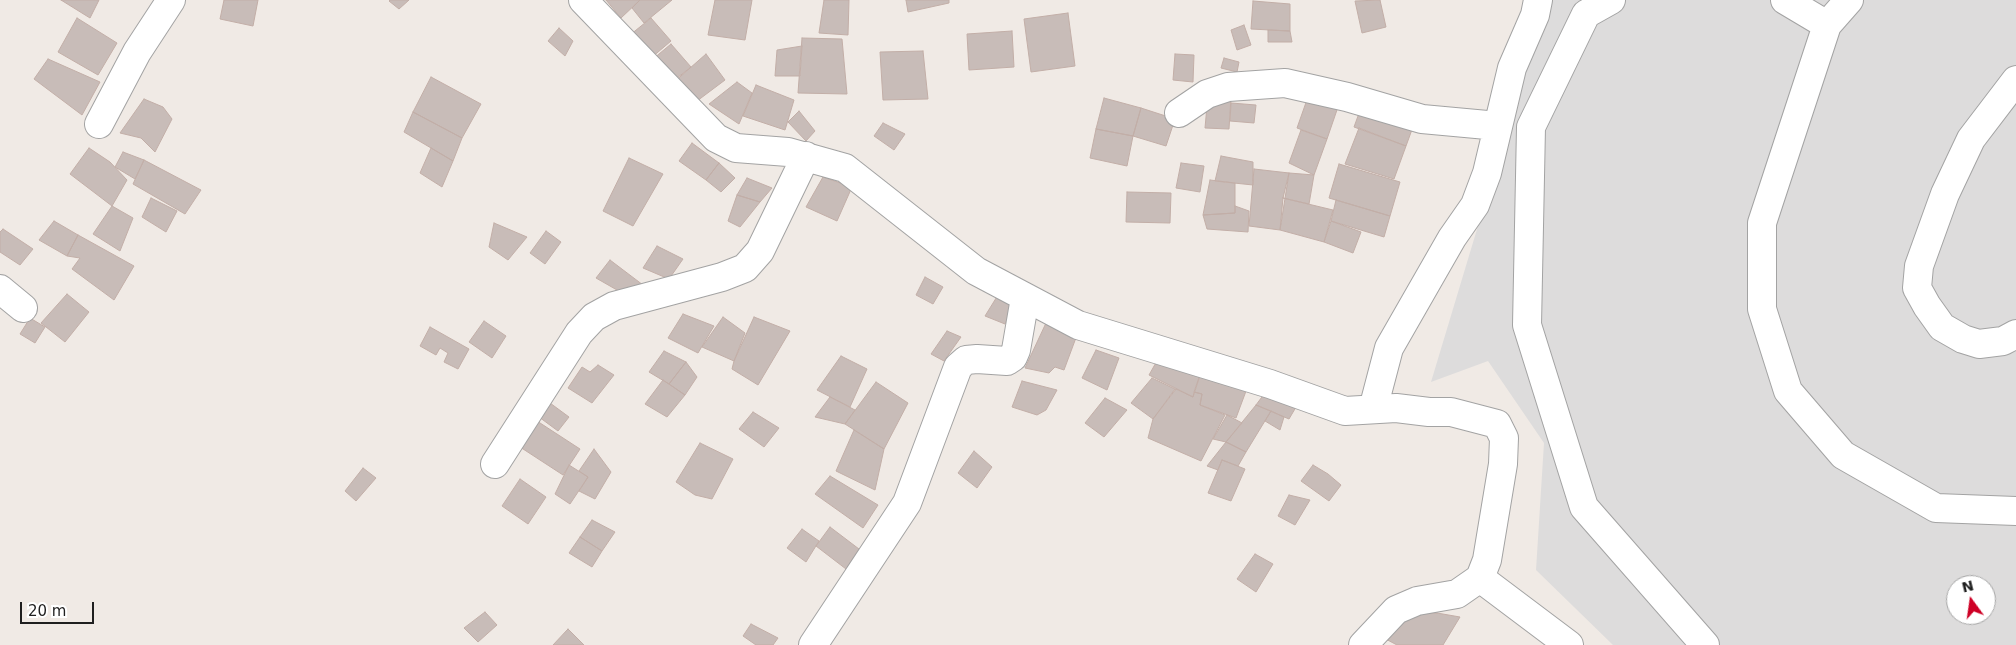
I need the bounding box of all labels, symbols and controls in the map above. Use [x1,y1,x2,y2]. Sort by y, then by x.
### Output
north arrow [1946,575,1996,625]
text: N [1960,577,1975,596]
scale bar [22,592,96,624]
text: 20 m [28,602,66,620]

